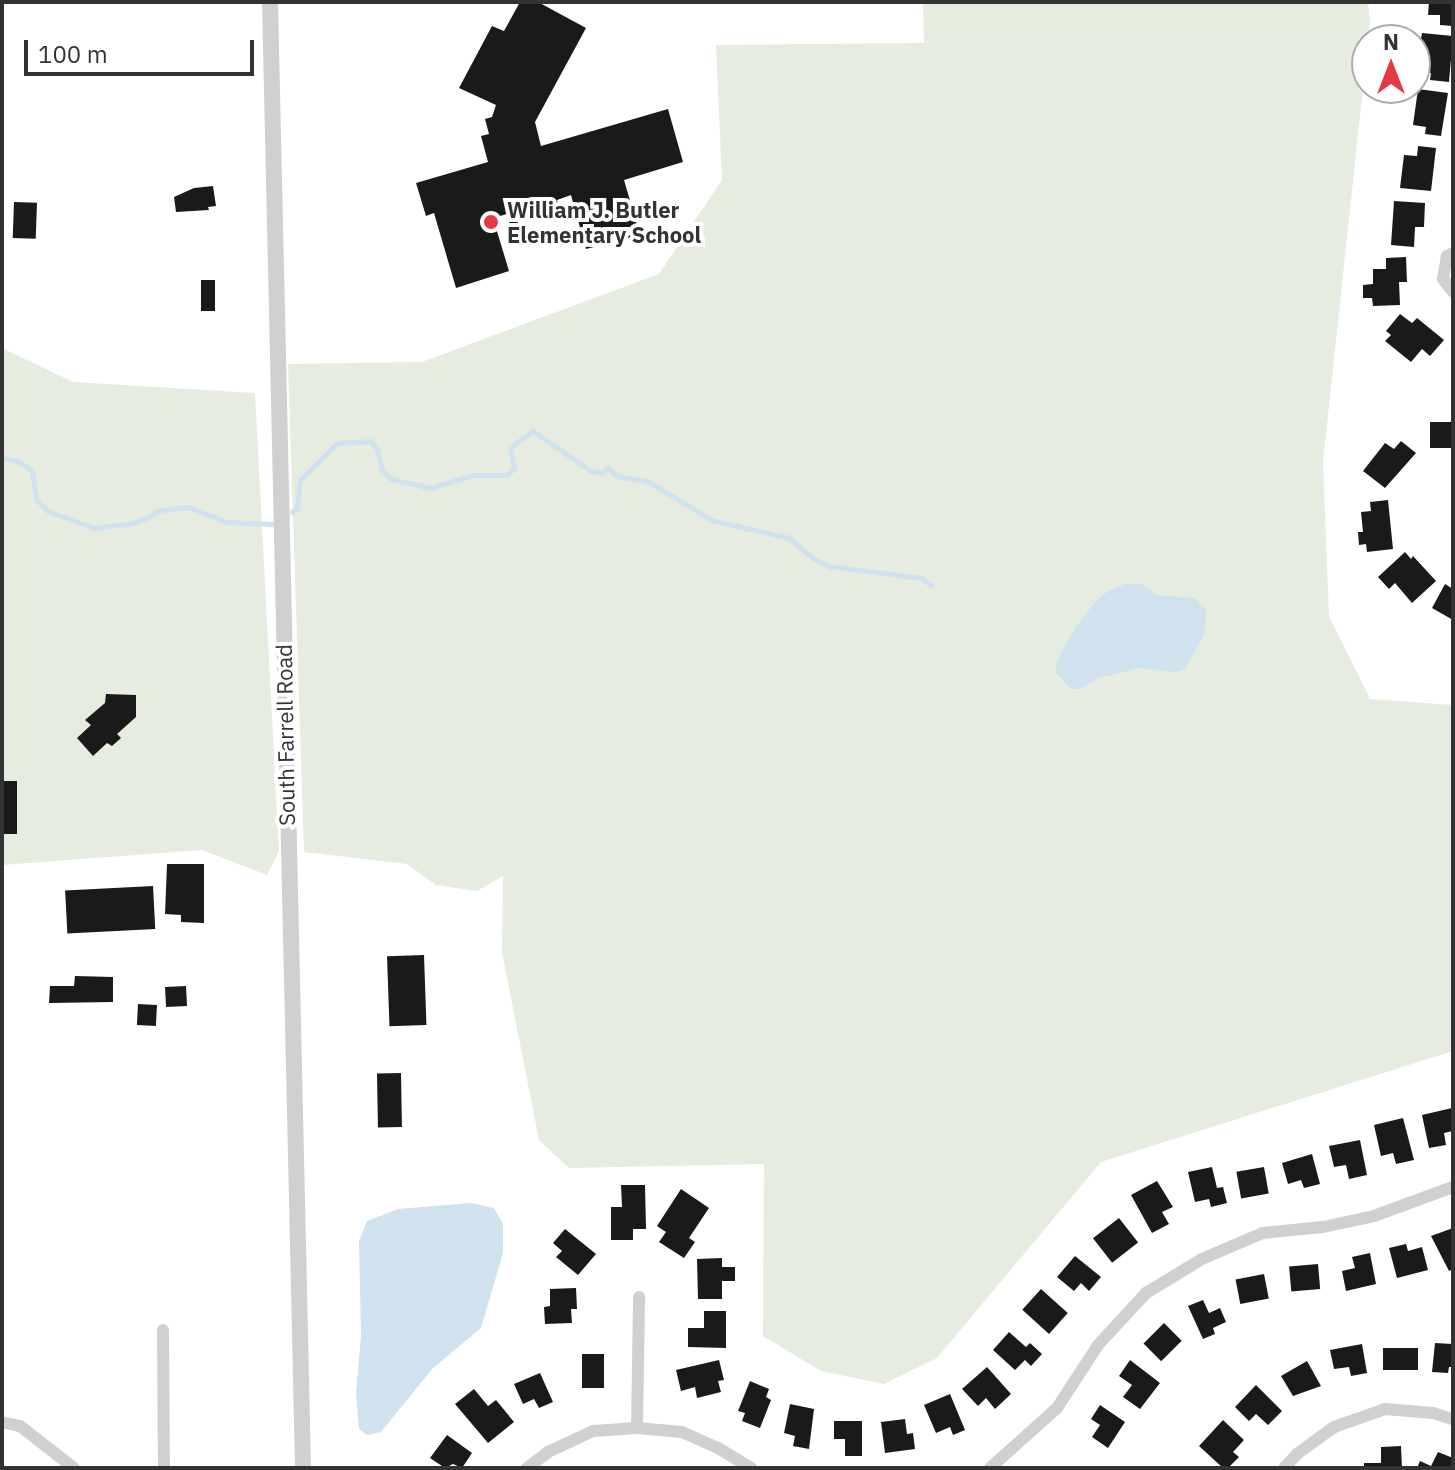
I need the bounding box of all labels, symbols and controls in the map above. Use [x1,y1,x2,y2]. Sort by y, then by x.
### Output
scale bar [28,24,258,74]
north arrow [1351,24,1431,104]
text: N [1383,27,1399,56]
text: 100 m [38,38,108,70]
place label: William J. Butler Elementary School [507,196,701,248]
marker: William J. Butler Elementary School [482,213,500,231]
street label: South Farrell Road [270,644,300,826]

